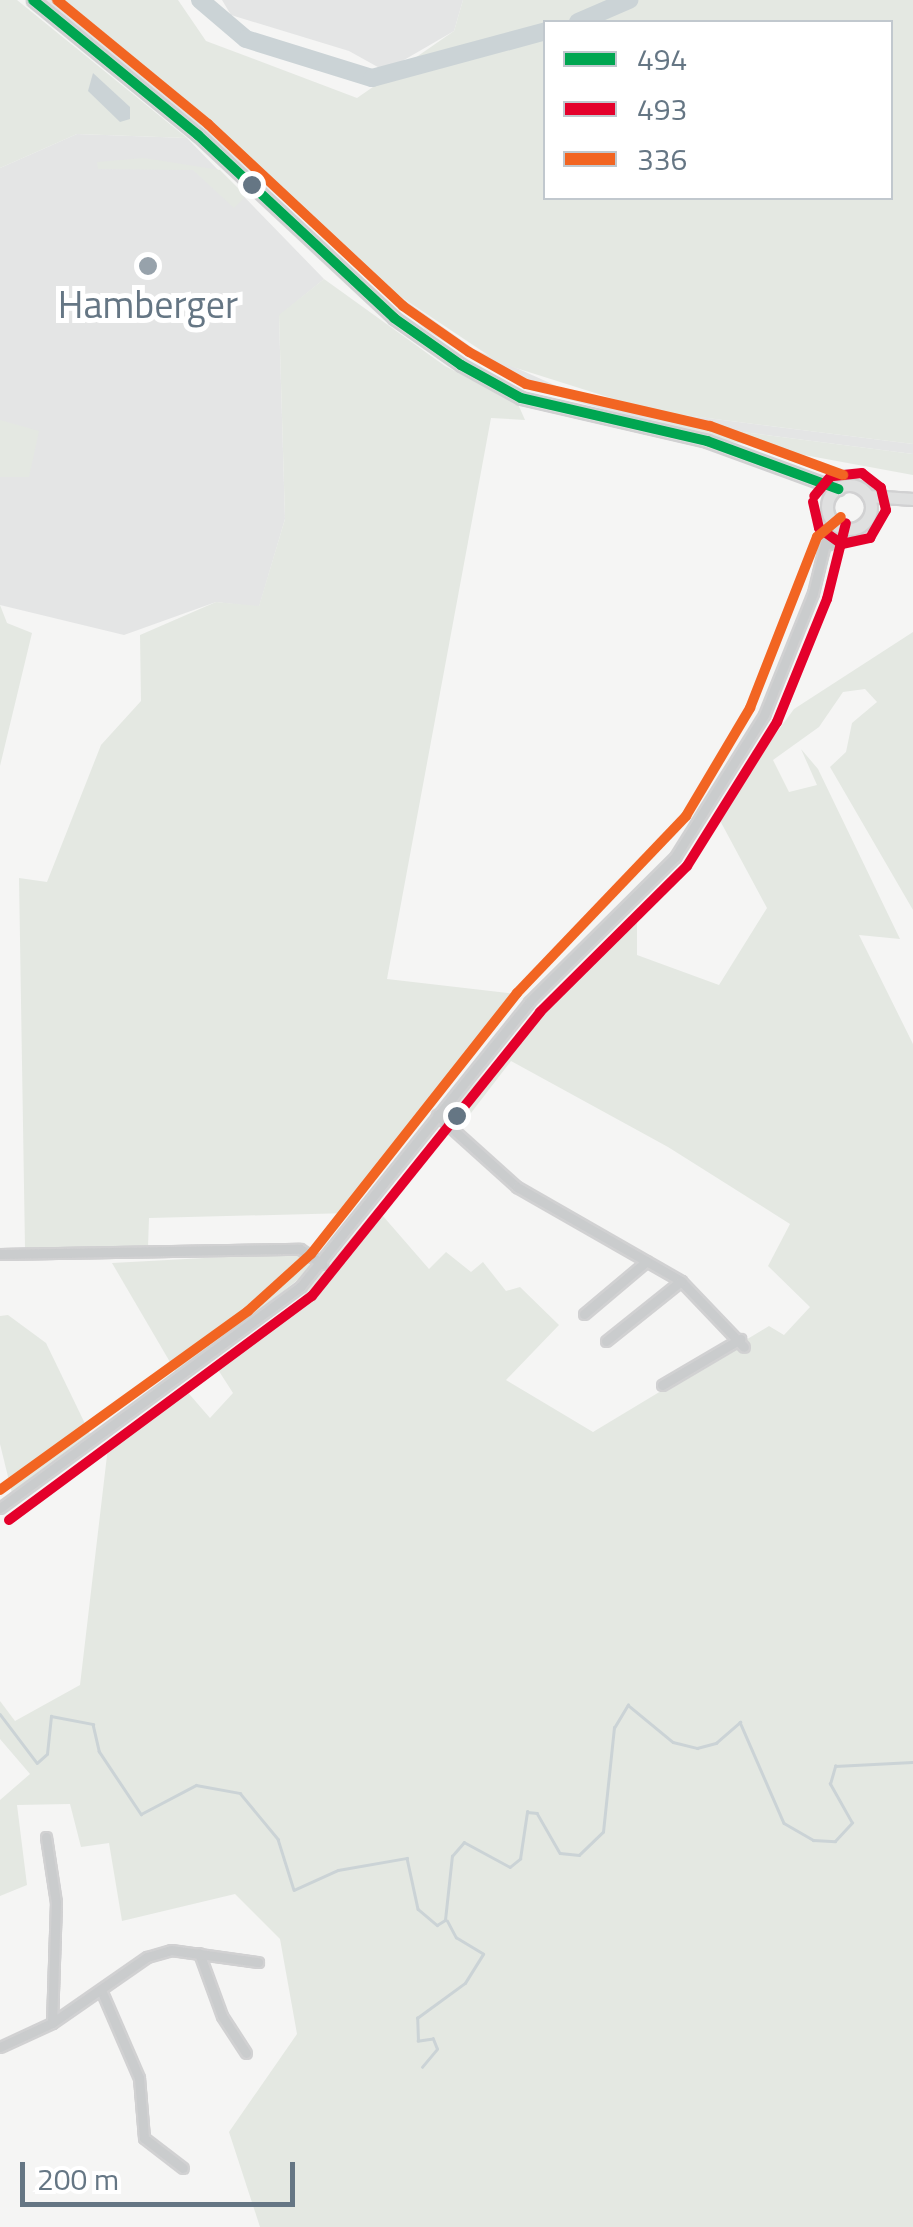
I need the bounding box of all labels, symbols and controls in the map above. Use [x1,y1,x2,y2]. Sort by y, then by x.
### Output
legend [543,20,893,200]
text: 494 [637,36,687,82]
text: 493 [637,86,687,132]
text: 336 [637,136,687,182]
unlabelled marker [242,175,262,195]
marker: Hamberger [137,255,159,277]
place label: Hamberger [58,282,238,328]
unlabelled marker [447,1106,467,1126]
scale bar [25,2142,300,2204]
text: 200 m [37,2156,119,2202]

